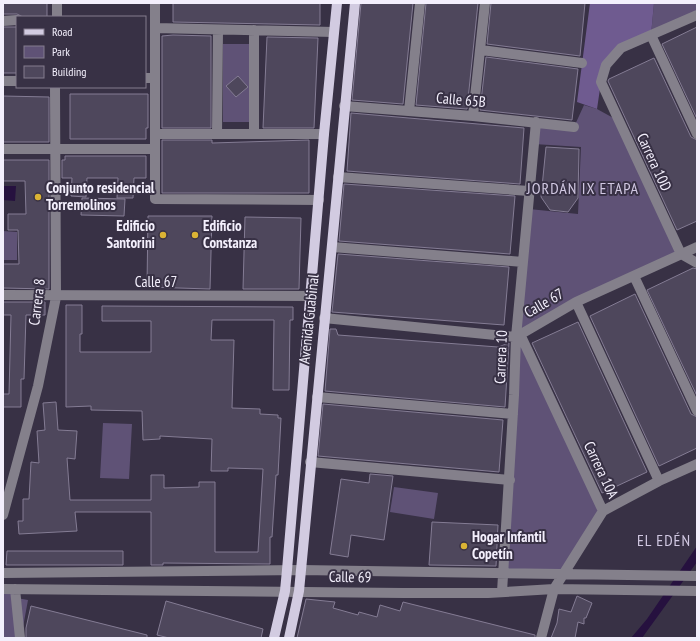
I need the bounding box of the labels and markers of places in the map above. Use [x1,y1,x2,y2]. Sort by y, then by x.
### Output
place label: Conjunto residencial Torremolinos [46,178,155,214]
marker: Conjunto residencial Torremolinos [33,192,43,202]
place label: Edificio Santorini [107,216,155,252]
place label: Edificio Constanza [203,216,257,252]
marker: Edificio Santorini [158,230,168,240]
marker: Edificio Constanza [190,230,200,240]
place label: Hogar Infantil Copetín [472,527,546,563]
marker: Hogar Infantil Copetín [459,541,469,551]

